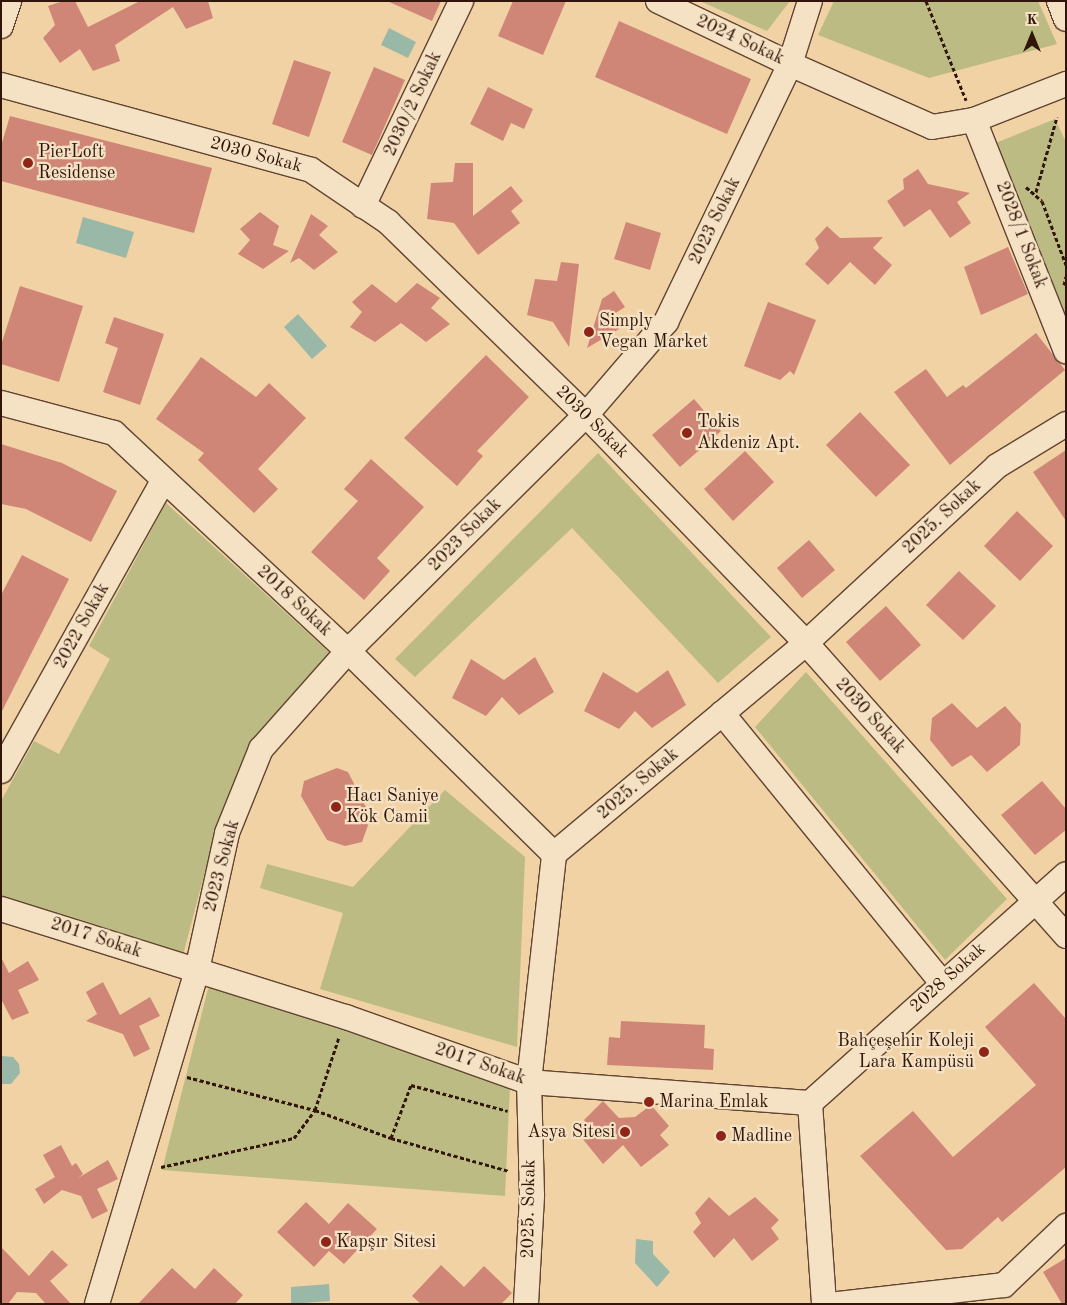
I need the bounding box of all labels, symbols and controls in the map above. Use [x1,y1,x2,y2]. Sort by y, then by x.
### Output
street label: 2024 Sokak [693,10,787,70]
north arrow [1007,10,1057,60]
text: K [1027,13,1037,27]
street label: 2030/2 Sokak [379,48,447,160]
street label: 2030 Sokak [208,132,304,178]
place label: PierLoft Residense [38,142,115,184]
marker: PierLoft Residense [22,157,34,169]
street label: 2023 Sokak [685,174,745,268]
street label: 2028/1 Sokak [991,178,1051,292]
place label: Simply Vegan Market [599,311,708,354]
marker: Simply Vegan Market [583,326,595,338]
street label: 2030 Sokak [551,381,633,463]
place label: Tokis Akdeniz Apt. [697,412,800,454]
marker: Tokis Akdeniz Apt. [681,427,693,439]
street label: 2025. Sokak [898,475,986,559]
street label: 2023 Sokak [424,494,506,576]
street label: 2018 Sokak [252,561,336,641]
street label: 2022 Sokak [50,579,114,673]
street label: 2030 Sokak [830,674,910,758]
street label: 2025. Sokak [593,744,683,824]
place label: Hacı Saniye Kök Camii [346,786,438,829]
marker: Hacı Saniye Kök Camii [330,801,342,813]
street label: 2023 Sokak [199,818,245,914]
street label: 2017 Sokak [48,913,144,963]
street label: 2028 Sokak [906,938,990,1018]
place label: Bahçeşehir Koleji Lara Kampüsü [837,1031,974,1074]
street label: 2017 Sokak [432,1038,528,1090]
marker: Bahçeşehir Koleji Lara Kampüsü [978,1046,990,1058]
place label: Marina Emlak [659,1091,769,1113]
marker: Marina Emlak [643,1096,655,1108]
place label: Asya Sitesi [527,1121,615,1143]
place label: Madline [731,1125,792,1147]
marker: Asya Sitesi [619,1126,631,1138]
marker: Madline [715,1130,727,1142]
street label: 2025. Sokak [517,1159,541,1259]
place label: Kapşır Sitesi [336,1231,436,1253]
marker: Kapşır Sitesi [320,1236,332,1248]

